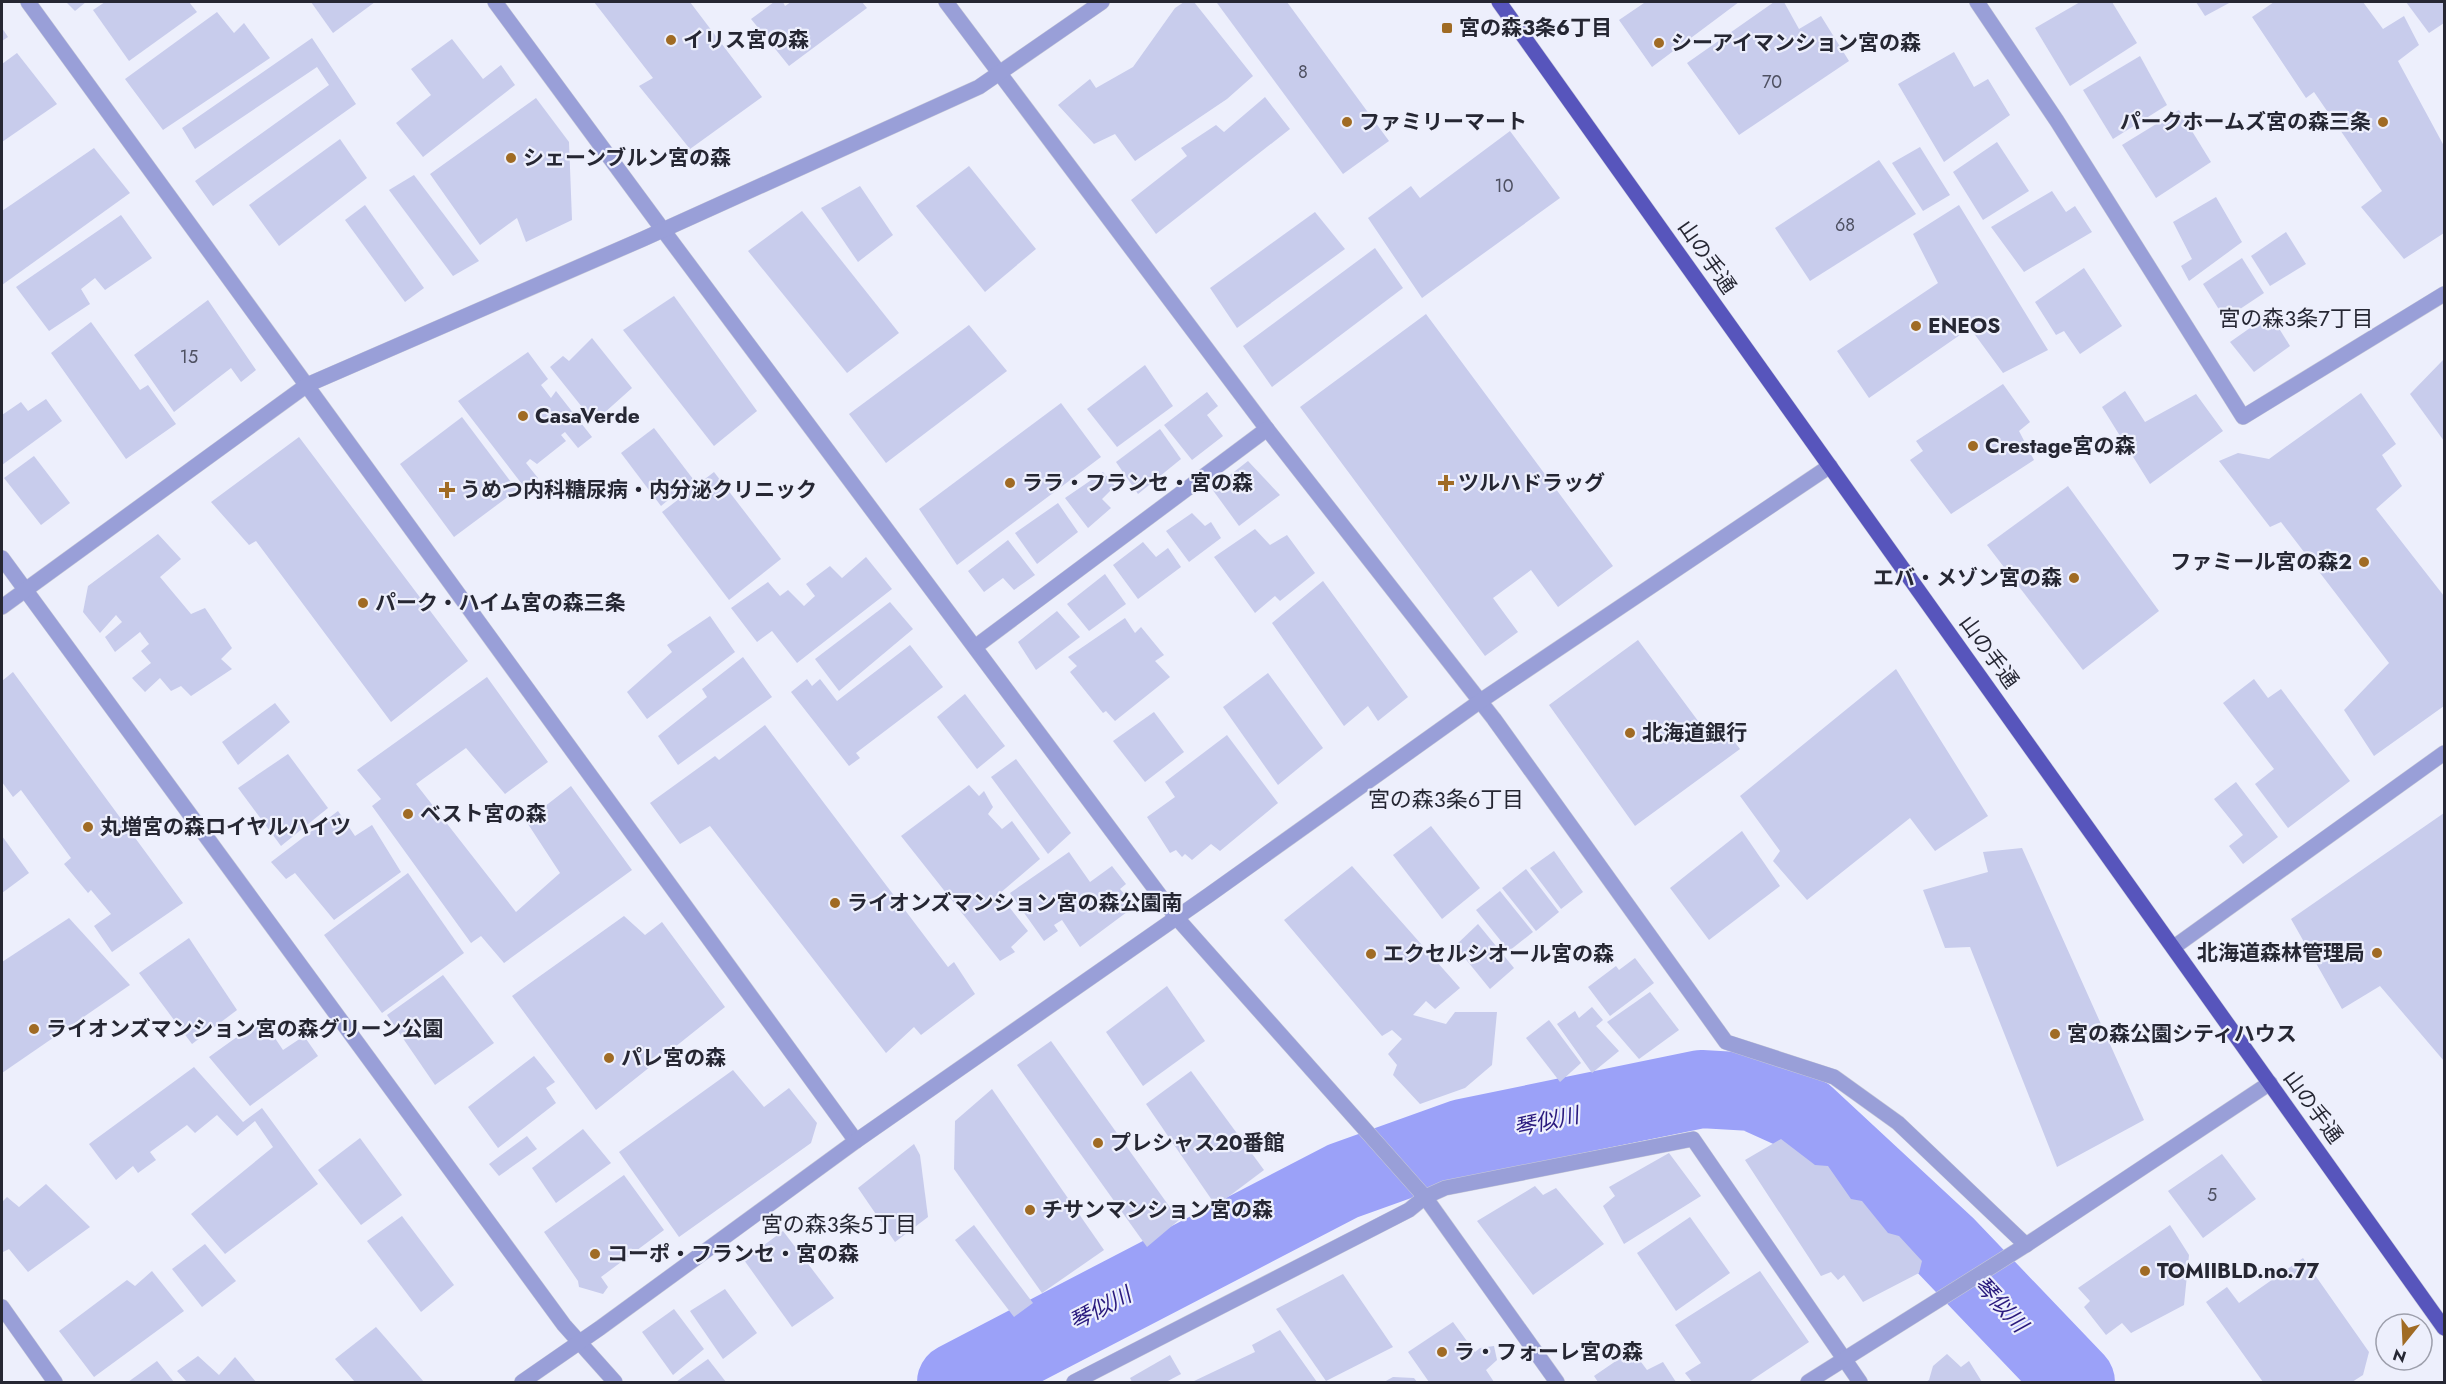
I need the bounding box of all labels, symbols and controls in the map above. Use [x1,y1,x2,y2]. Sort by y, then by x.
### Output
place label: 宮の森3条6丁目 [1459,13,1612,43]
marker: 宮の森3条6丁目 [1440,21,1454,35]
place label: イリス宮の森 [683,25,809,55]
place label: シーアイマンション宮の森 [1671,28,1921,58]
marker: イリス宮の森 [664,33,678,47]
marker: シーアイマンション宮の森 [1652,36,1666,50]
house number: 8 [1298,59,1308,85]
house number: 70 [1762,69,1782,95]
place label: ファミリーマート [1359,107,1527,137]
place label: パークホームズ宮の森三条 [2120,107,2371,137]
marker: ファミリーマート [1340,115,1354,129]
marker: パークホームズ宮の森三条 [2376,115,2390,129]
place label: シェーンブルン宮の森 [523,143,731,173]
marker: シェーンブルン宮の森 [504,151,518,165]
house number: 10 [1495,173,1514,199]
house number: 68 [1835,212,1855,238]
street label: 山の手通 [1671,214,1743,300]
district label: 宮の森3条7丁目 [2218,302,2374,334]
place label: ENEOS [1928,311,2000,341]
marker: ENEOS [1909,319,1923,333]
house number: 15 [180,344,198,370]
place label: CasaVerde [535,401,640,431]
marker: CasaVerde [516,409,530,423]
place label: Crestage宮の森 [1985,431,2136,461]
marker: Crestage宮の森 [1966,439,1980,453]
place label: ララ・フランセ・宮の森 [1022,468,1253,498]
place label: ツルハドラッグ [1458,468,1605,498]
place label: うめつ内科糖尿病・内分泌クリニック [460,475,817,505]
marker: ララ・フランセ・宮の森 [1003,476,1017,490]
marker: ツルハドラッグ [1439,476,1453,490]
marker: うめつ内科糖尿病・内分泌クリニック [438,481,456,499]
place label: ファミール宮の森2 [2170,547,2352,577]
marker: ファミール宮の森2 [2357,555,2371,569]
place label: エバ・メゾン宮の森 [1873,563,2062,593]
marker: エバ・メゾン宮の森 [2067,571,2081,585]
place label: パーク・ハイム宮の森三条 [375,588,626,618]
marker: パーク・ハイム宮の森三条 [356,596,370,610]
street label: 山の手通 [1952,609,2026,695]
place label: 北海道銀行 [1642,718,1747,748]
marker: 北海道銀行 [1623,726,1637,740]
district label: 宮の森3条6丁目 [1368,783,1524,815]
place label: ベスト宮の森 [420,799,546,829]
marker: ベスト宮の森 [401,807,415,821]
place label: 丸増宮の森ロイヤルハイツ [100,812,351,842]
marker: 丸増宮の森ロイヤルハイツ [81,820,95,834]
place label: ライオンズマンション宮の森公園南 [847,888,1183,918]
marker: ライオンズマンション宮の森公園南 [828,896,842,910]
place label: 北海道森林管理局 [2197,938,2365,968]
place label: エクセルシオール宮の森 [1383,939,1614,969]
marker: 北海道森林管理局 [2370,946,2384,960]
marker: エクセルシオール宮の森 [1364,947,1378,961]
place label: ライオンズマンション宮の森グリーン公園 [46,1014,444,1044]
place label: 宮の森公園シティハウス [2067,1019,2297,1049]
marker: ライオンズマンション宮の森グリーン公園 [27,1022,41,1036]
marker: 宮の森公園シティハウス [2048,1027,2062,1041]
place label: パレ宮の森 [621,1043,726,1073]
marker: パレ宮の森 [602,1051,616,1065]
street label: 山の手通 [2276,1064,2350,1150]
water label: 琴似川 [1510,1098,1584,1144]
place label: プレシャス20番館 [1110,1128,1285,1158]
marker: プレシャス20番館 [1091,1136,1105,1150]
house number: 5 [2207,1182,2217,1208]
place label: チサンマンション宮の森 [1042,1195,1273,1225]
marker: チサンマンション宮の森 [1023,1203,1037,1217]
district label: 宮の森3条5丁目 [761,1208,917,1240]
place label: コーポ・フランセ・宮の森 [607,1239,859,1269]
marker: コーポ・フランセ・宮の森 [588,1247,602,1261]
place label: TOMIIBLD.no.77 [2157,1256,2320,1286]
marker: TOMIIBLD.no.77 [2138,1264,2152,1278]
water label: 琴似川 [1967,1269,2037,1341]
water label: 琴似川 [1063,1277,1138,1338]
north arrow [2374,1312,2434,1372]
place label: ラ・フォーレ宮の森 [1454,1337,1643,1367]
text: N [2390,1343,2409,1369]
marker: ラ・フォーレ宮の森 [1435,1345,1449,1359]

